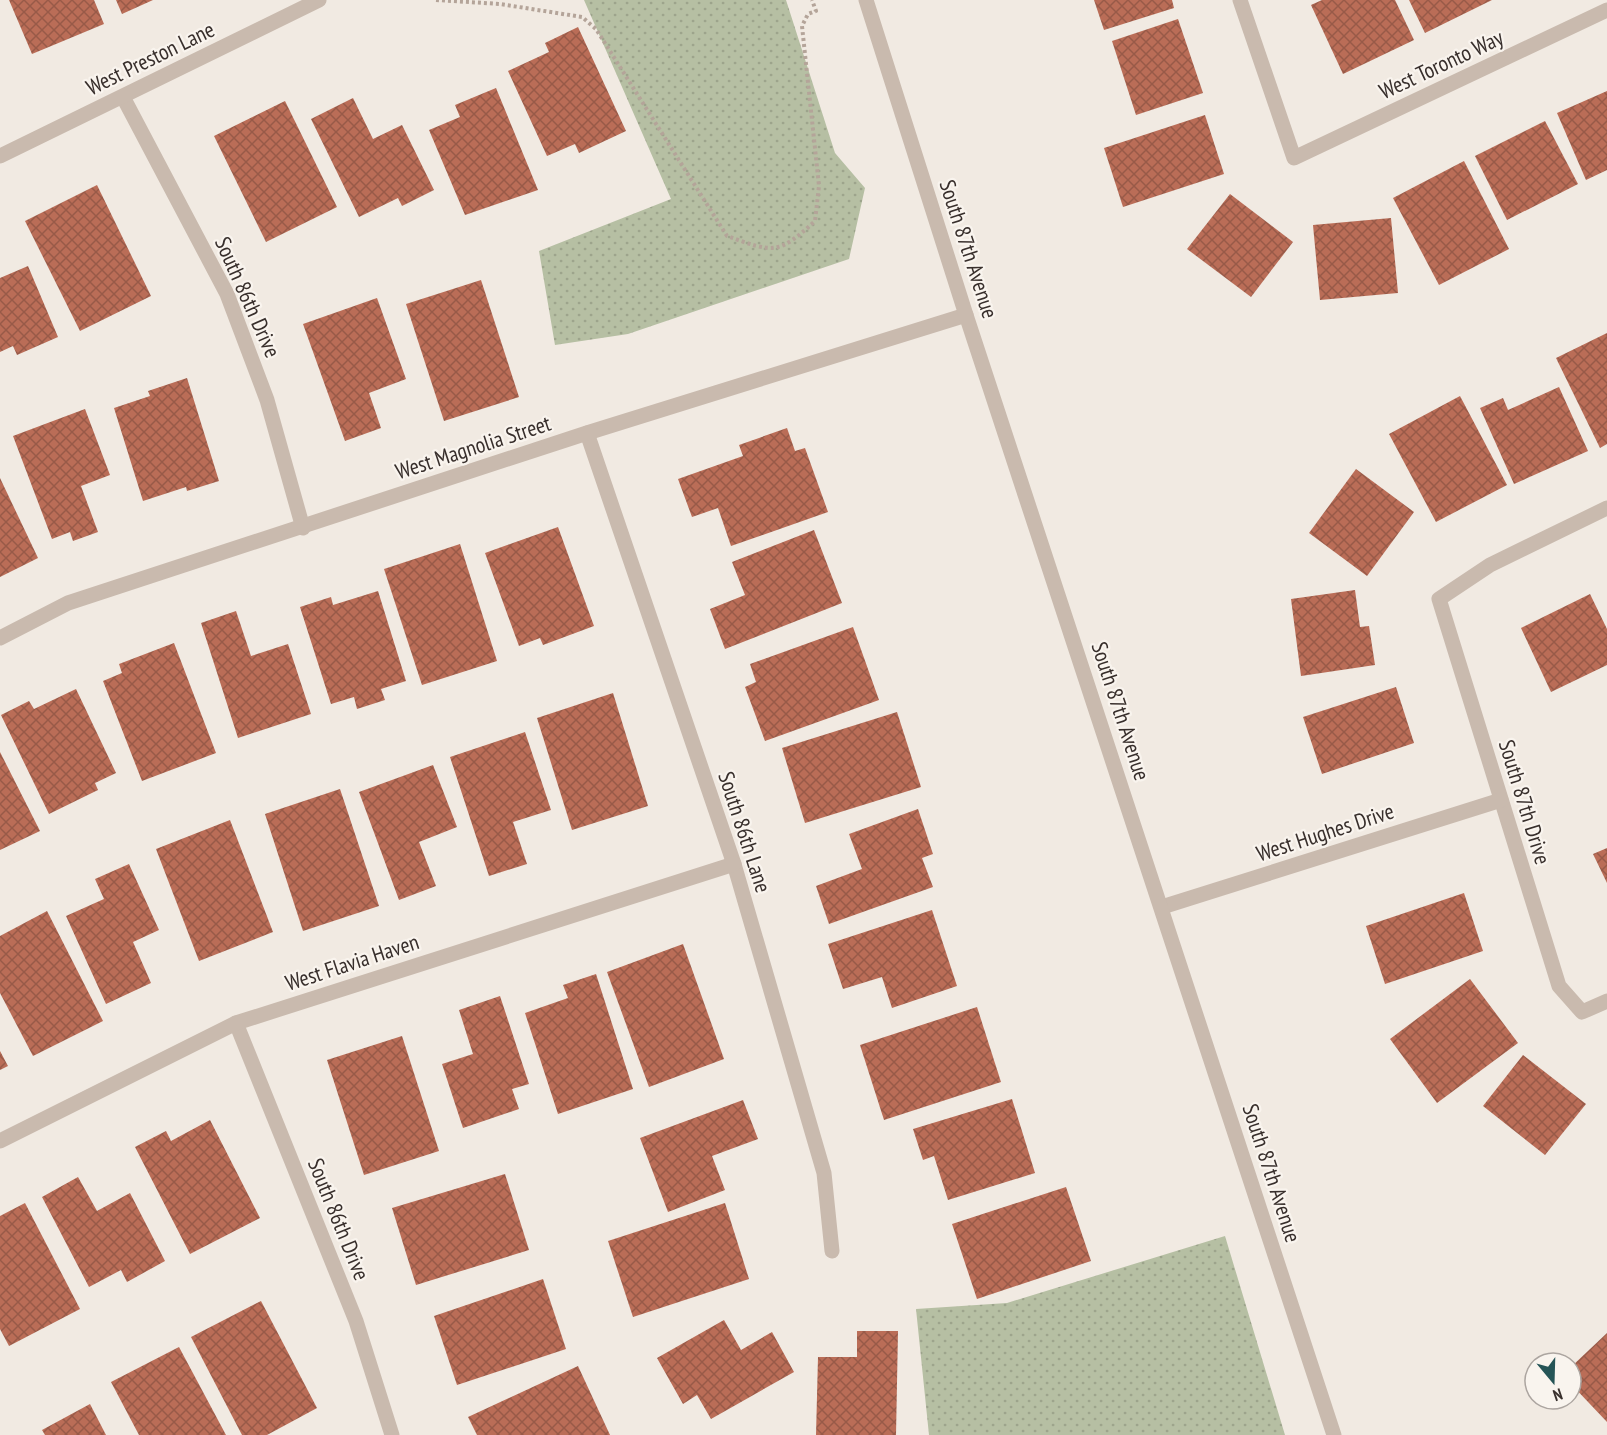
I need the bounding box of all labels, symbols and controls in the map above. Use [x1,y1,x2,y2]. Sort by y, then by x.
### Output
street label: West Preston Lane [81,15,219,101]
street label: West Toronto Way [1374,23,1508,105]
street label: South 87th Avenue [933,176,1005,322]
street label: South 86th Drive [209,232,287,362]
street label: West Magnolia Street [392,409,554,485]
street label: South 87th Avenue [1085,638,1157,784]
street label: South 87th Drive [1493,736,1557,868]
street label: South 86th Lane [712,768,778,896]
street label: West Hughes Drive [1253,797,1397,867]
street label: West Flavia Haven [282,927,422,997]
street label: South 87th Avenue [1236,1100,1308,1246]
street label: South 86th Drive [302,1154,376,1284]
north arrow [1523,1351,1583,1411]
text: N [1551,1384,1565,1406]

